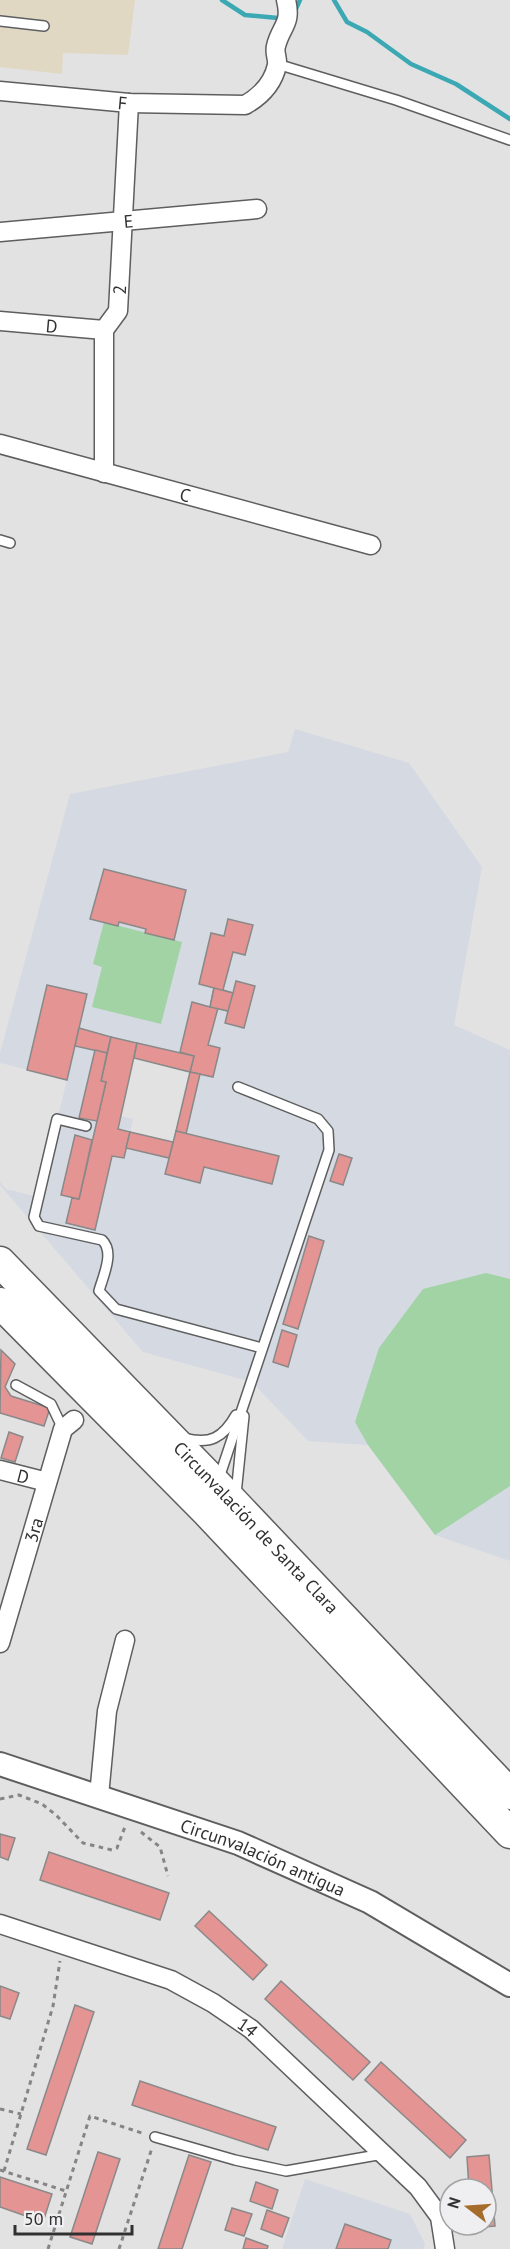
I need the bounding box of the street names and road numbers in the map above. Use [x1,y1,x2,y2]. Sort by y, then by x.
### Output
street label: F [117,91,128,114]
street label: E [123,209,134,232]
street label: 2 [107,284,131,295]
street label: D [45,314,59,337]
street label: C [177,482,193,507]
street label: Circunvalación de Santa Clara [169,1436,344,1618]
street label: D [15,1463,32,1489]
street label: 3ra [19,1515,48,1545]
street label: Circunvalación antigua [178,1813,349,1901]
street label: 14 [233,2012,263,2042]

